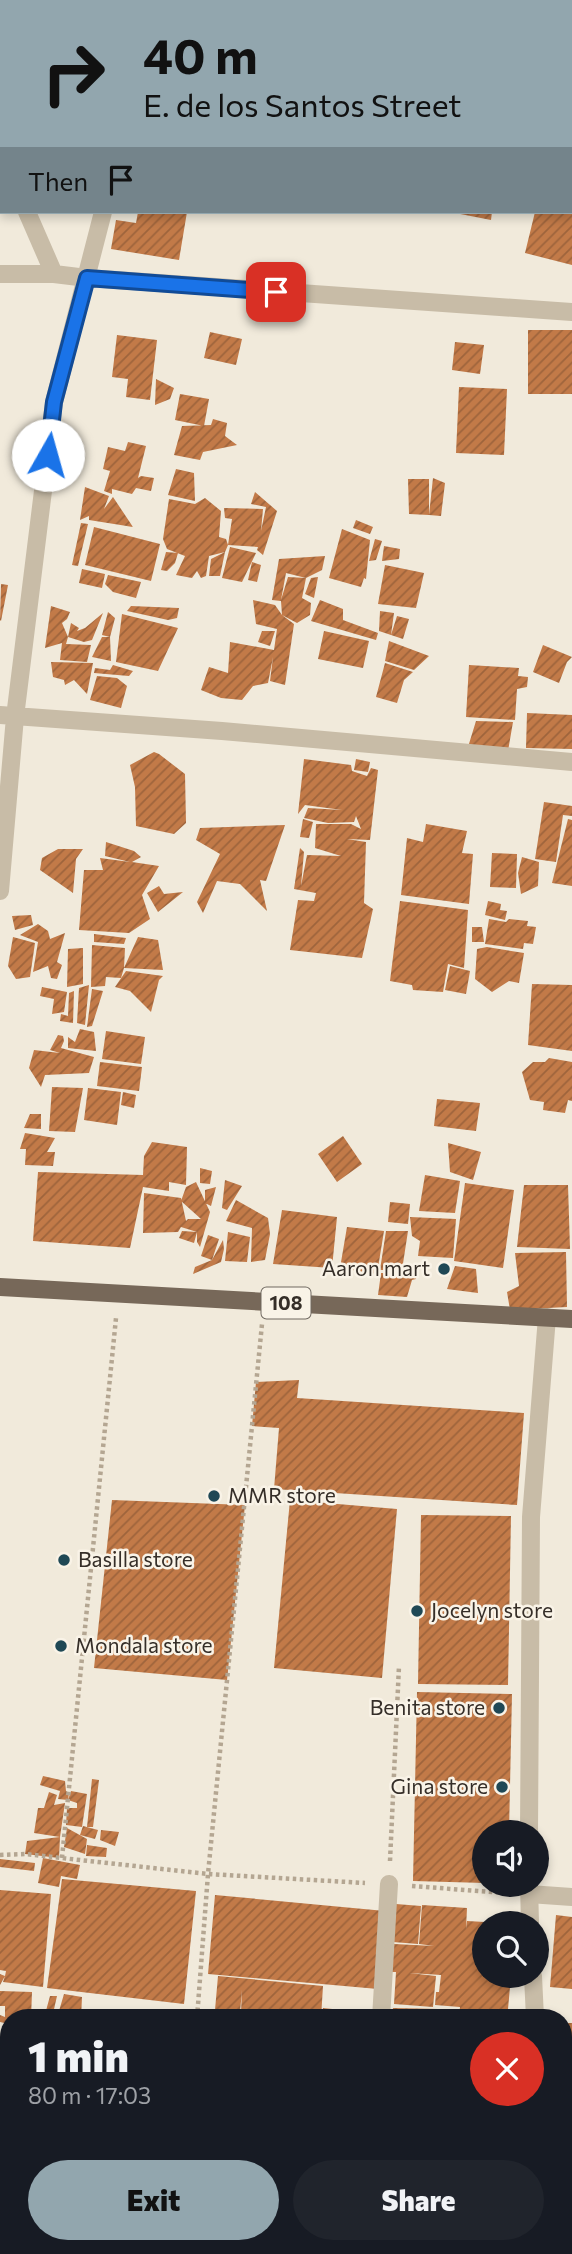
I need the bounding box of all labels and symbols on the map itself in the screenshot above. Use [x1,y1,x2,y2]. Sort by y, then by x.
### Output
pin [246,262,306,322]
position arrow [11,418,85,492]
place label: Aaron mart [322,1255,430,1280]
marker: Aaron mart [436,1261,452,1277]
road number: 108 [262,1288,310,1318]
place label: MMR store [228,1482,336,1507]
marker: MMR store [206,1488,222,1504]
place label: Basilla store [78,1546,193,1571]
marker: Basilla store [56,1552,72,1568]
place label: Jocelyn store [431,1597,553,1622]
marker: Jocelyn store [409,1603,425,1619]
place label: Mondala store [75,1632,213,1657]
marker: Mondala store [53,1638,69,1654]
place label: Benita store [370,1694,485,1719]
marker: Benita store [491,1700,507,1716]
place label: Gina store [391,1773,488,1798]
marker: Gina store [494,1779,510,1795]

